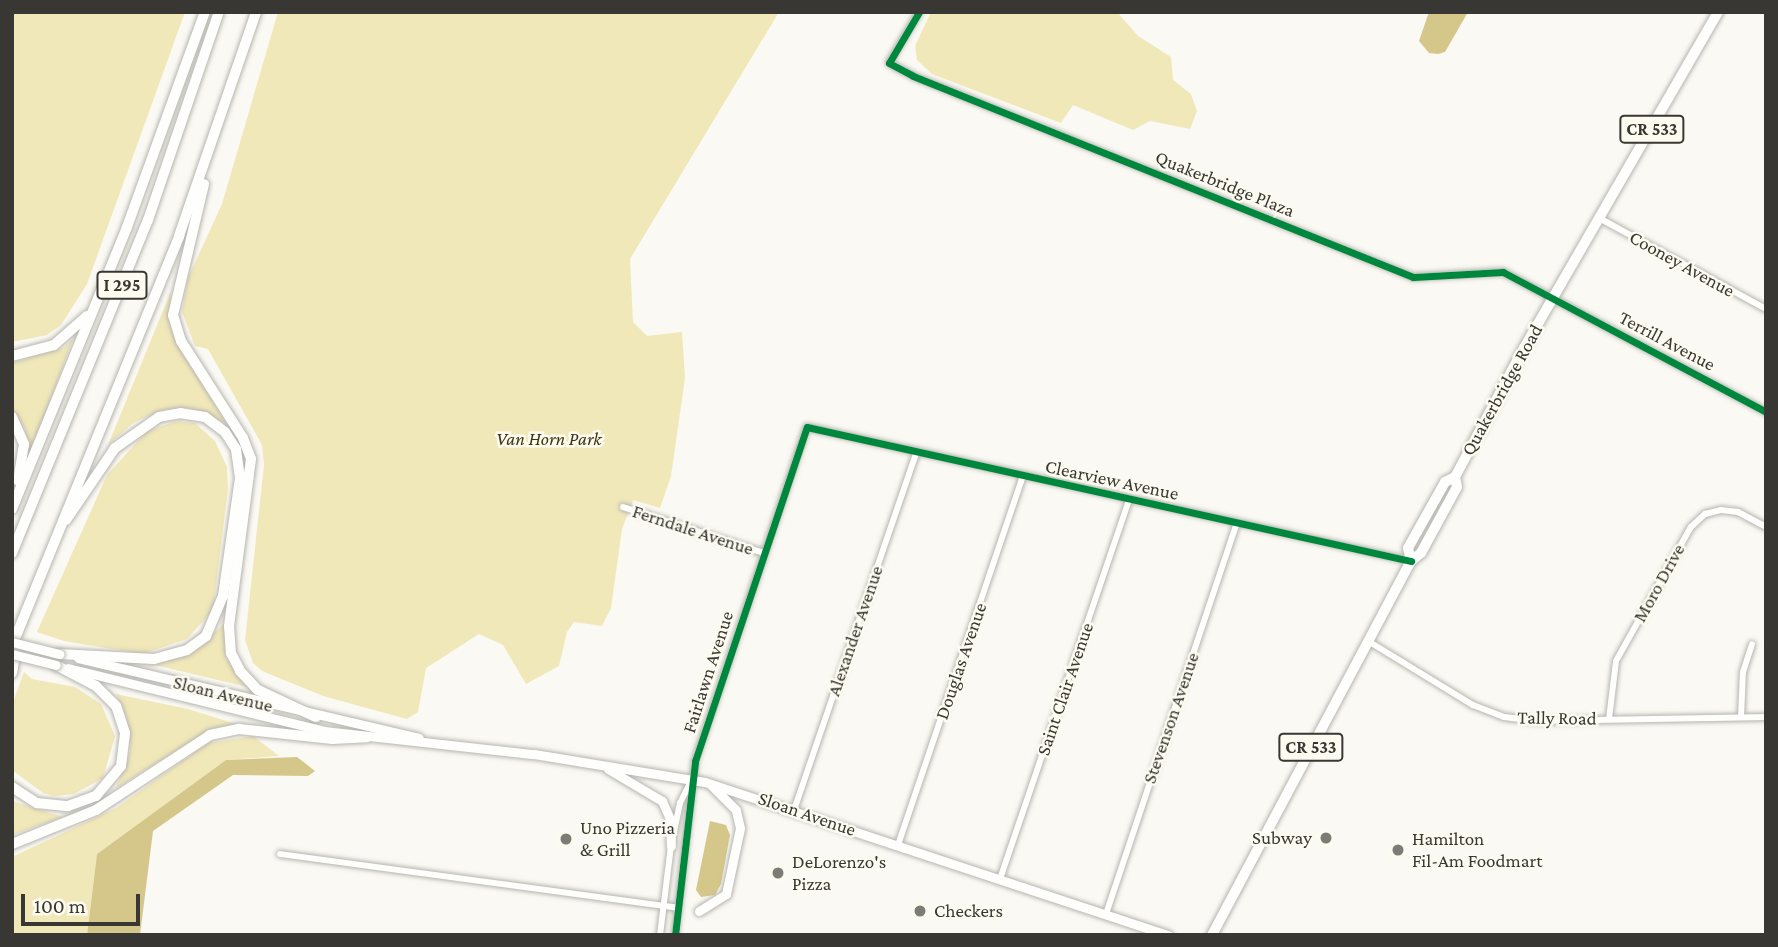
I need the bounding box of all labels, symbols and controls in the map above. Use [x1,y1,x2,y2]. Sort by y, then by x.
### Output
road number: CR 533 [1619,114,1685,144]
street label: Quakerbridge Plaza [1152,146,1298,222]
street label: Cooney Avenue [1625,226,1739,302]
road number: I 295 [96,270,148,300]
street label: Terrill Avenue [1615,306,1719,376]
street label: Quakerbridge Road [1457,320,1547,460]
park label: Van Horn Park [496,428,602,450]
street label: Clearview Avenue [1043,455,1181,505]
street label: Ferndale Avenue [630,500,756,560]
street label: Moro Drive [1628,540,1690,626]
street label: Alexander Avenue [822,563,888,699]
street label: Douglas Avenue [930,600,992,722]
street label: Fairlawn Avenue [678,608,738,736]
street label: Saint Clair Avenue [1032,620,1098,758]
street label: Stevenson Avenue [1138,649,1204,787]
street label: Sloan Avenue [171,671,275,717]
street label: Tally Road [1517,706,1597,730]
road number: CR 533 [1278,732,1344,762]
street label: Sloan Avenue [755,787,859,841]
place label: Uno Pizzeria & Grill [580,817,675,861]
place label: Subway [1252,827,1312,849]
place label: Hamilton Fil-Am Foodmart [1412,828,1543,872]
marker: Subway [1318,830,1334,846]
marker: Uno Pizzeria & Grill [558,831,574,847]
marker: Hamilton Fil-Am Foodmart [1390,842,1406,858]
place label: DeLorenzo's Pizza [792,851,886,895]
marker: DeLorenzo's Pizza [770,865,786,881]
scale bar [24,880,144,924]
text: 100 m [34,894,86,918]
place label: Checkers [934,900,1003,922]
marker: Checkers [912,903,928,919]

